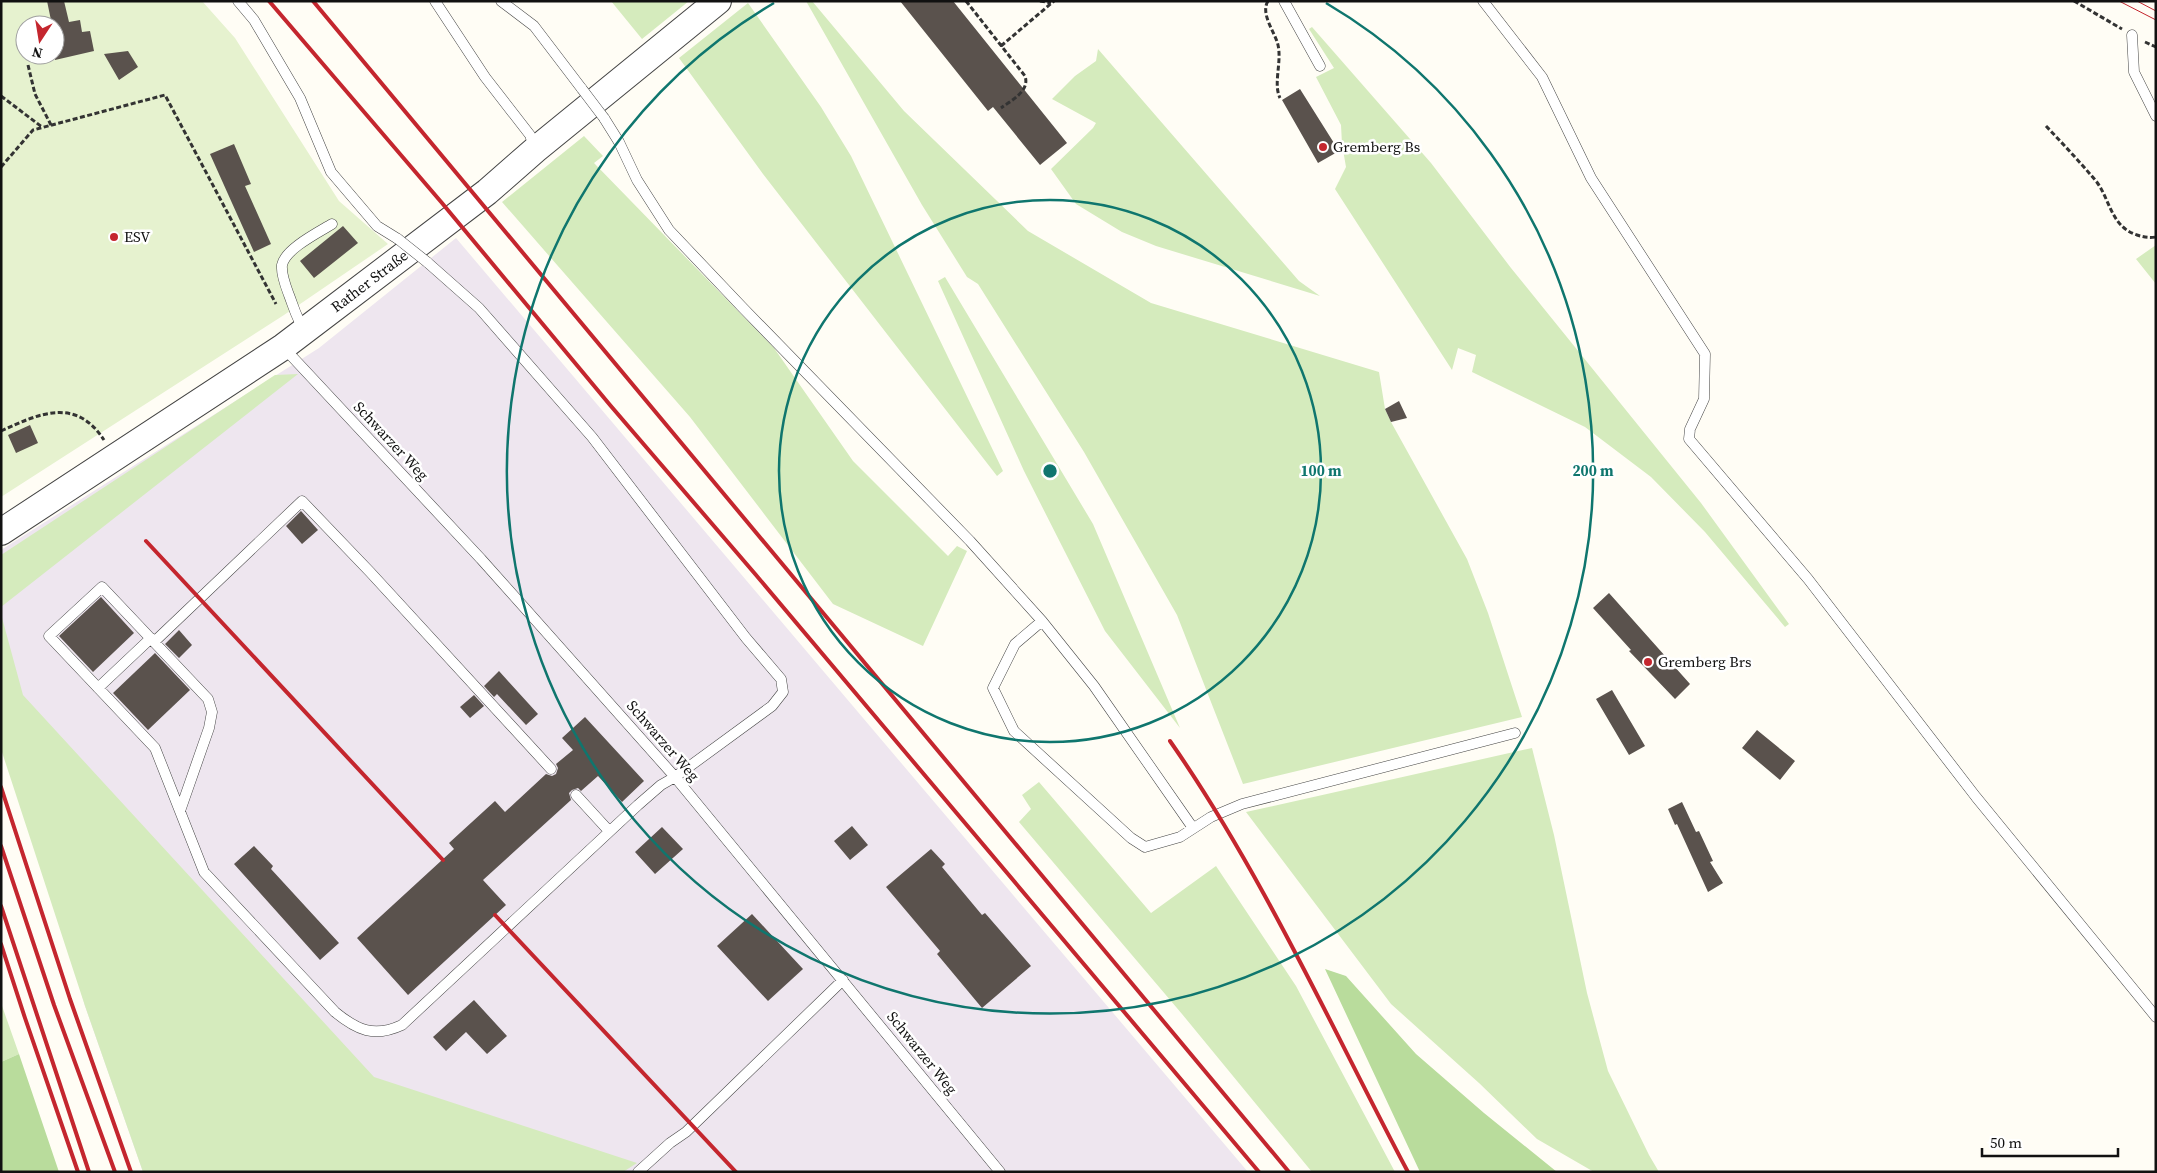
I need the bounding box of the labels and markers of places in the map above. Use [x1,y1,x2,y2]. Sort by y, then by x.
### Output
place label: Gremberg Bs [1333,136,1420,157]
marker: Gremberg Bs [1317,141,1329,153]
place label: ESV [124,226,150,247]
marker: ESV [108,231,120,243]
centre of rings [1041,462,1059,480]
place label: Gremberg Brs [1658,651,1752,672]
marker: Gremberg Brs [1642,656,1654,668]

